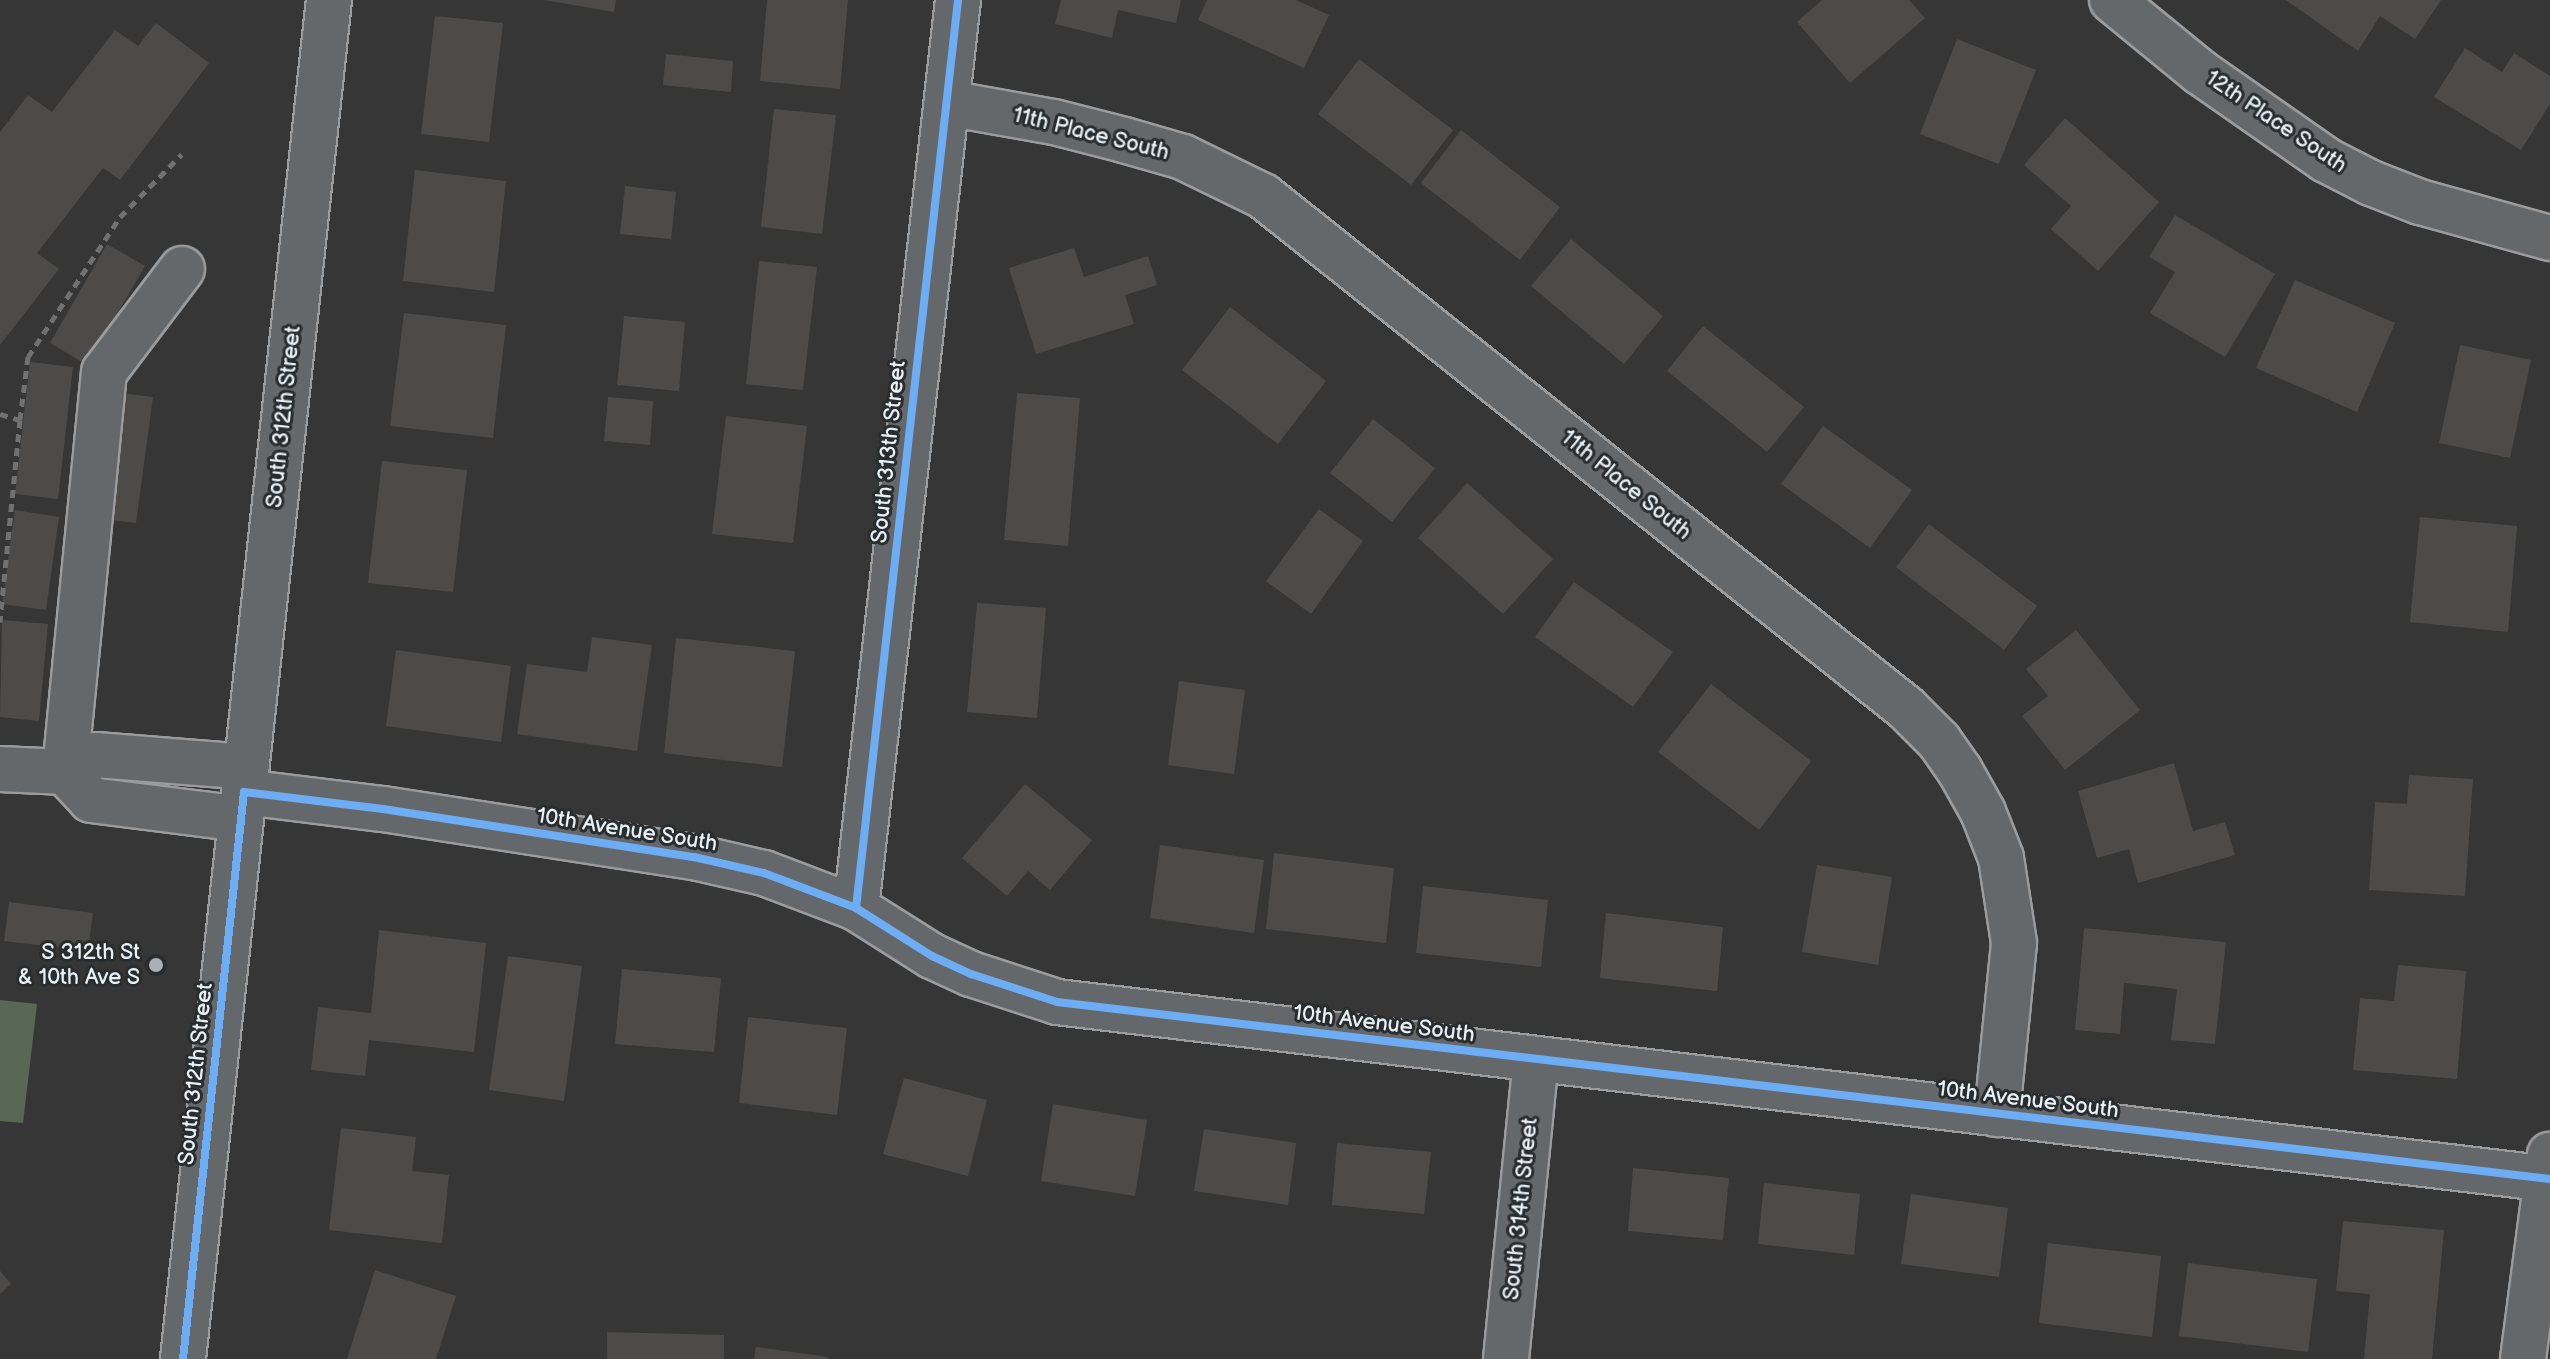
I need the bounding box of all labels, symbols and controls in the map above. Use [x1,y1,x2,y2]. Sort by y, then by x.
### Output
street label: 12th Place South [2200,65,2352,179]
street label: 11th Place South [1010,102,1172,166]
street label: South 312th Street [261,325,307,509]
street label: South 313th Street [866,359,912,545]
street label: 11th Place South [1555,424,1697,546]
street label: 10th Avenue South [535,803,719,857]
place label: S 312th St & 10th Ave S [18,939,140,990]
marker: S 312th St & 10th Ave S [147,956,165,974]
street label: South 312th Street [173,982,219,1166]
street label: 10th Avenue South [1292,1000,1476,1048]
street label: 10th Avenue South [1936,1076,2120,1124]
street label: South 314th Street [1498,1116,1544,1302]

